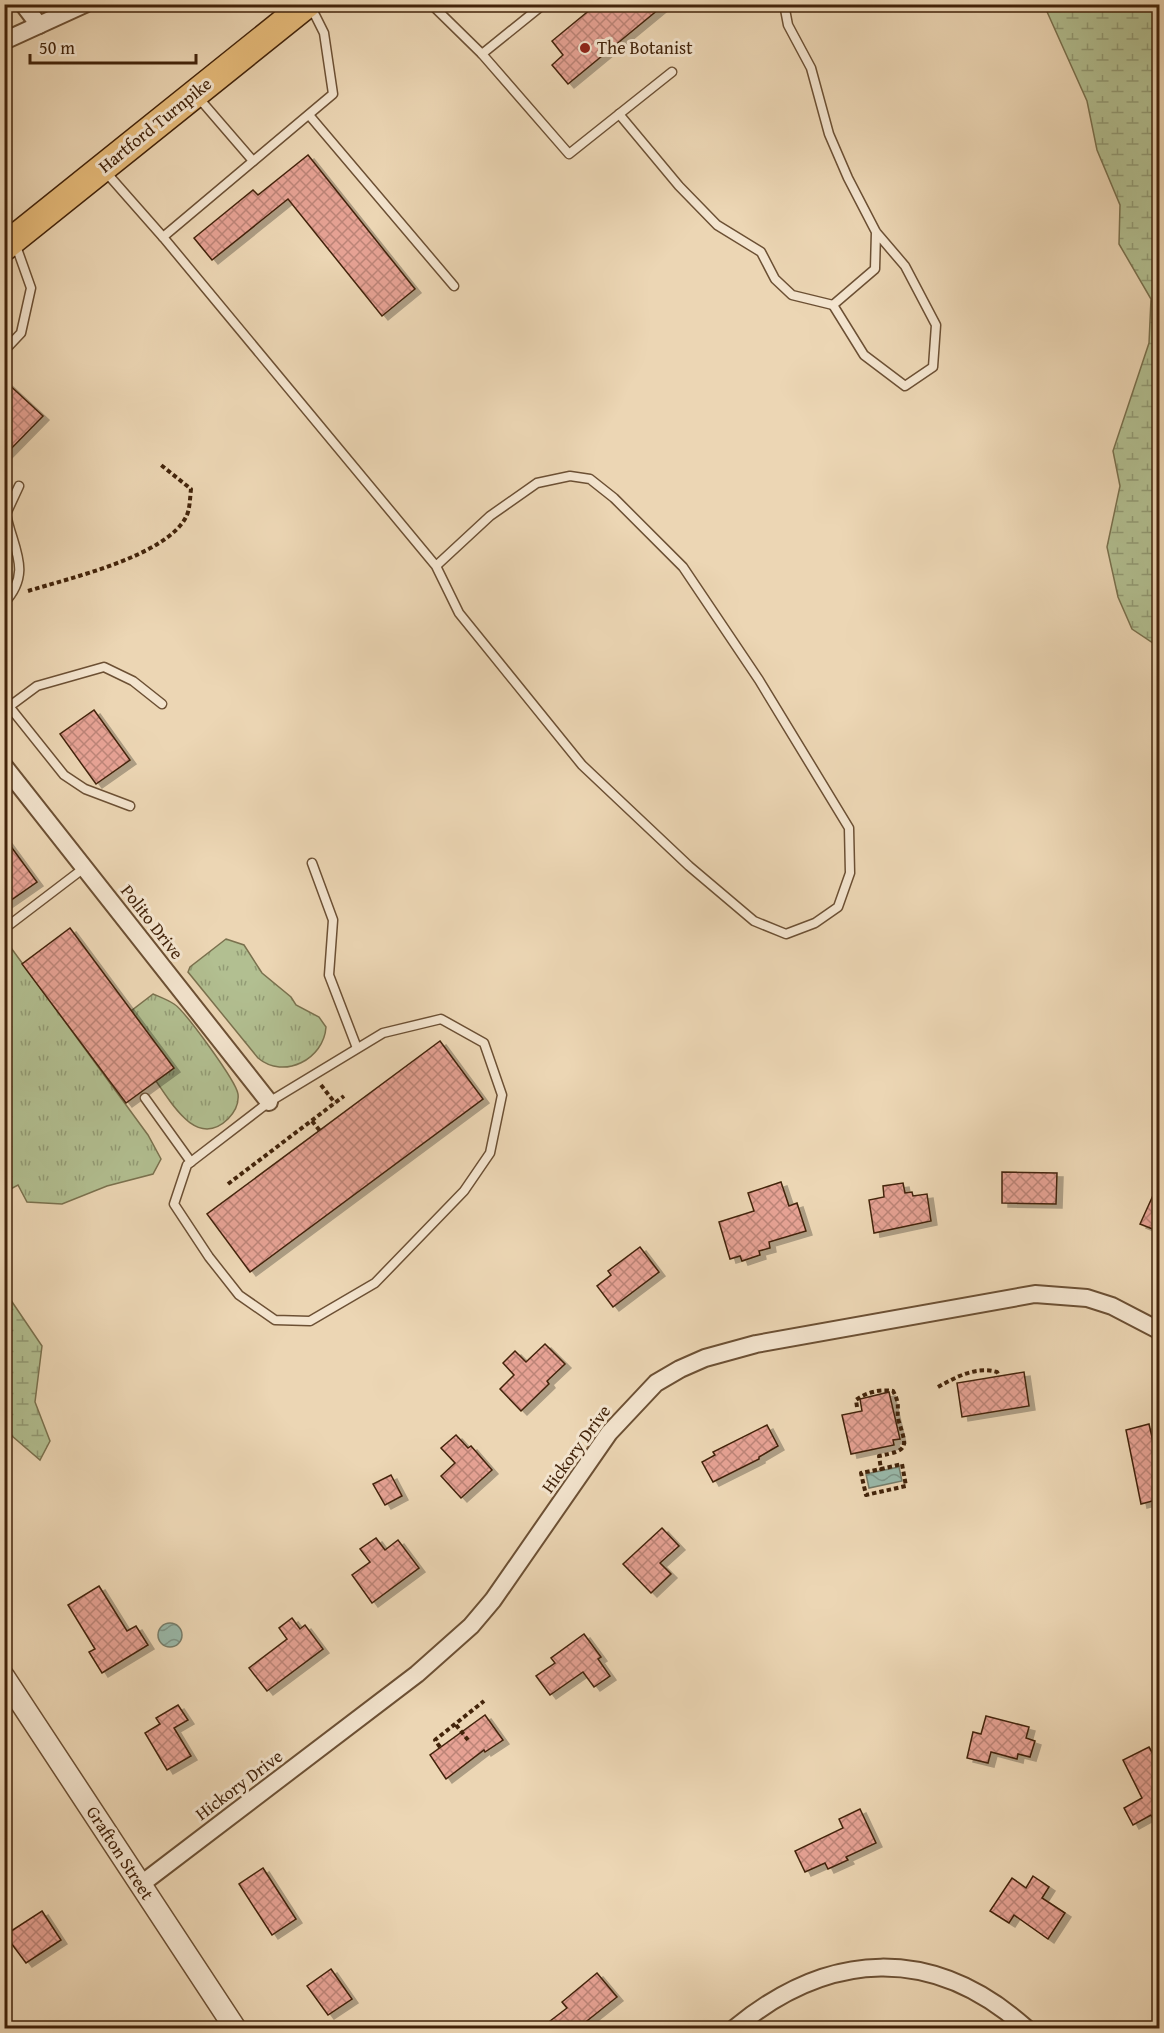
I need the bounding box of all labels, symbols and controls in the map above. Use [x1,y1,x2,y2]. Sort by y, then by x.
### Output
scale bar [30,27,196,65]
text: 50 m [39,34,75,61]
place label: The Botanist [597,34,693,61]
marker: The Botanist [578,41,592,55]
street label: Hartford Turnpike [92,70,217,179]
street label: Polito Drive [114,878,190,965]
street label: Hickory Drive [534,1399,617,1498]
street label: Hickory Drive [189,1743,288,1826]
street label: Grafton Street [80,1800,161,1906]

